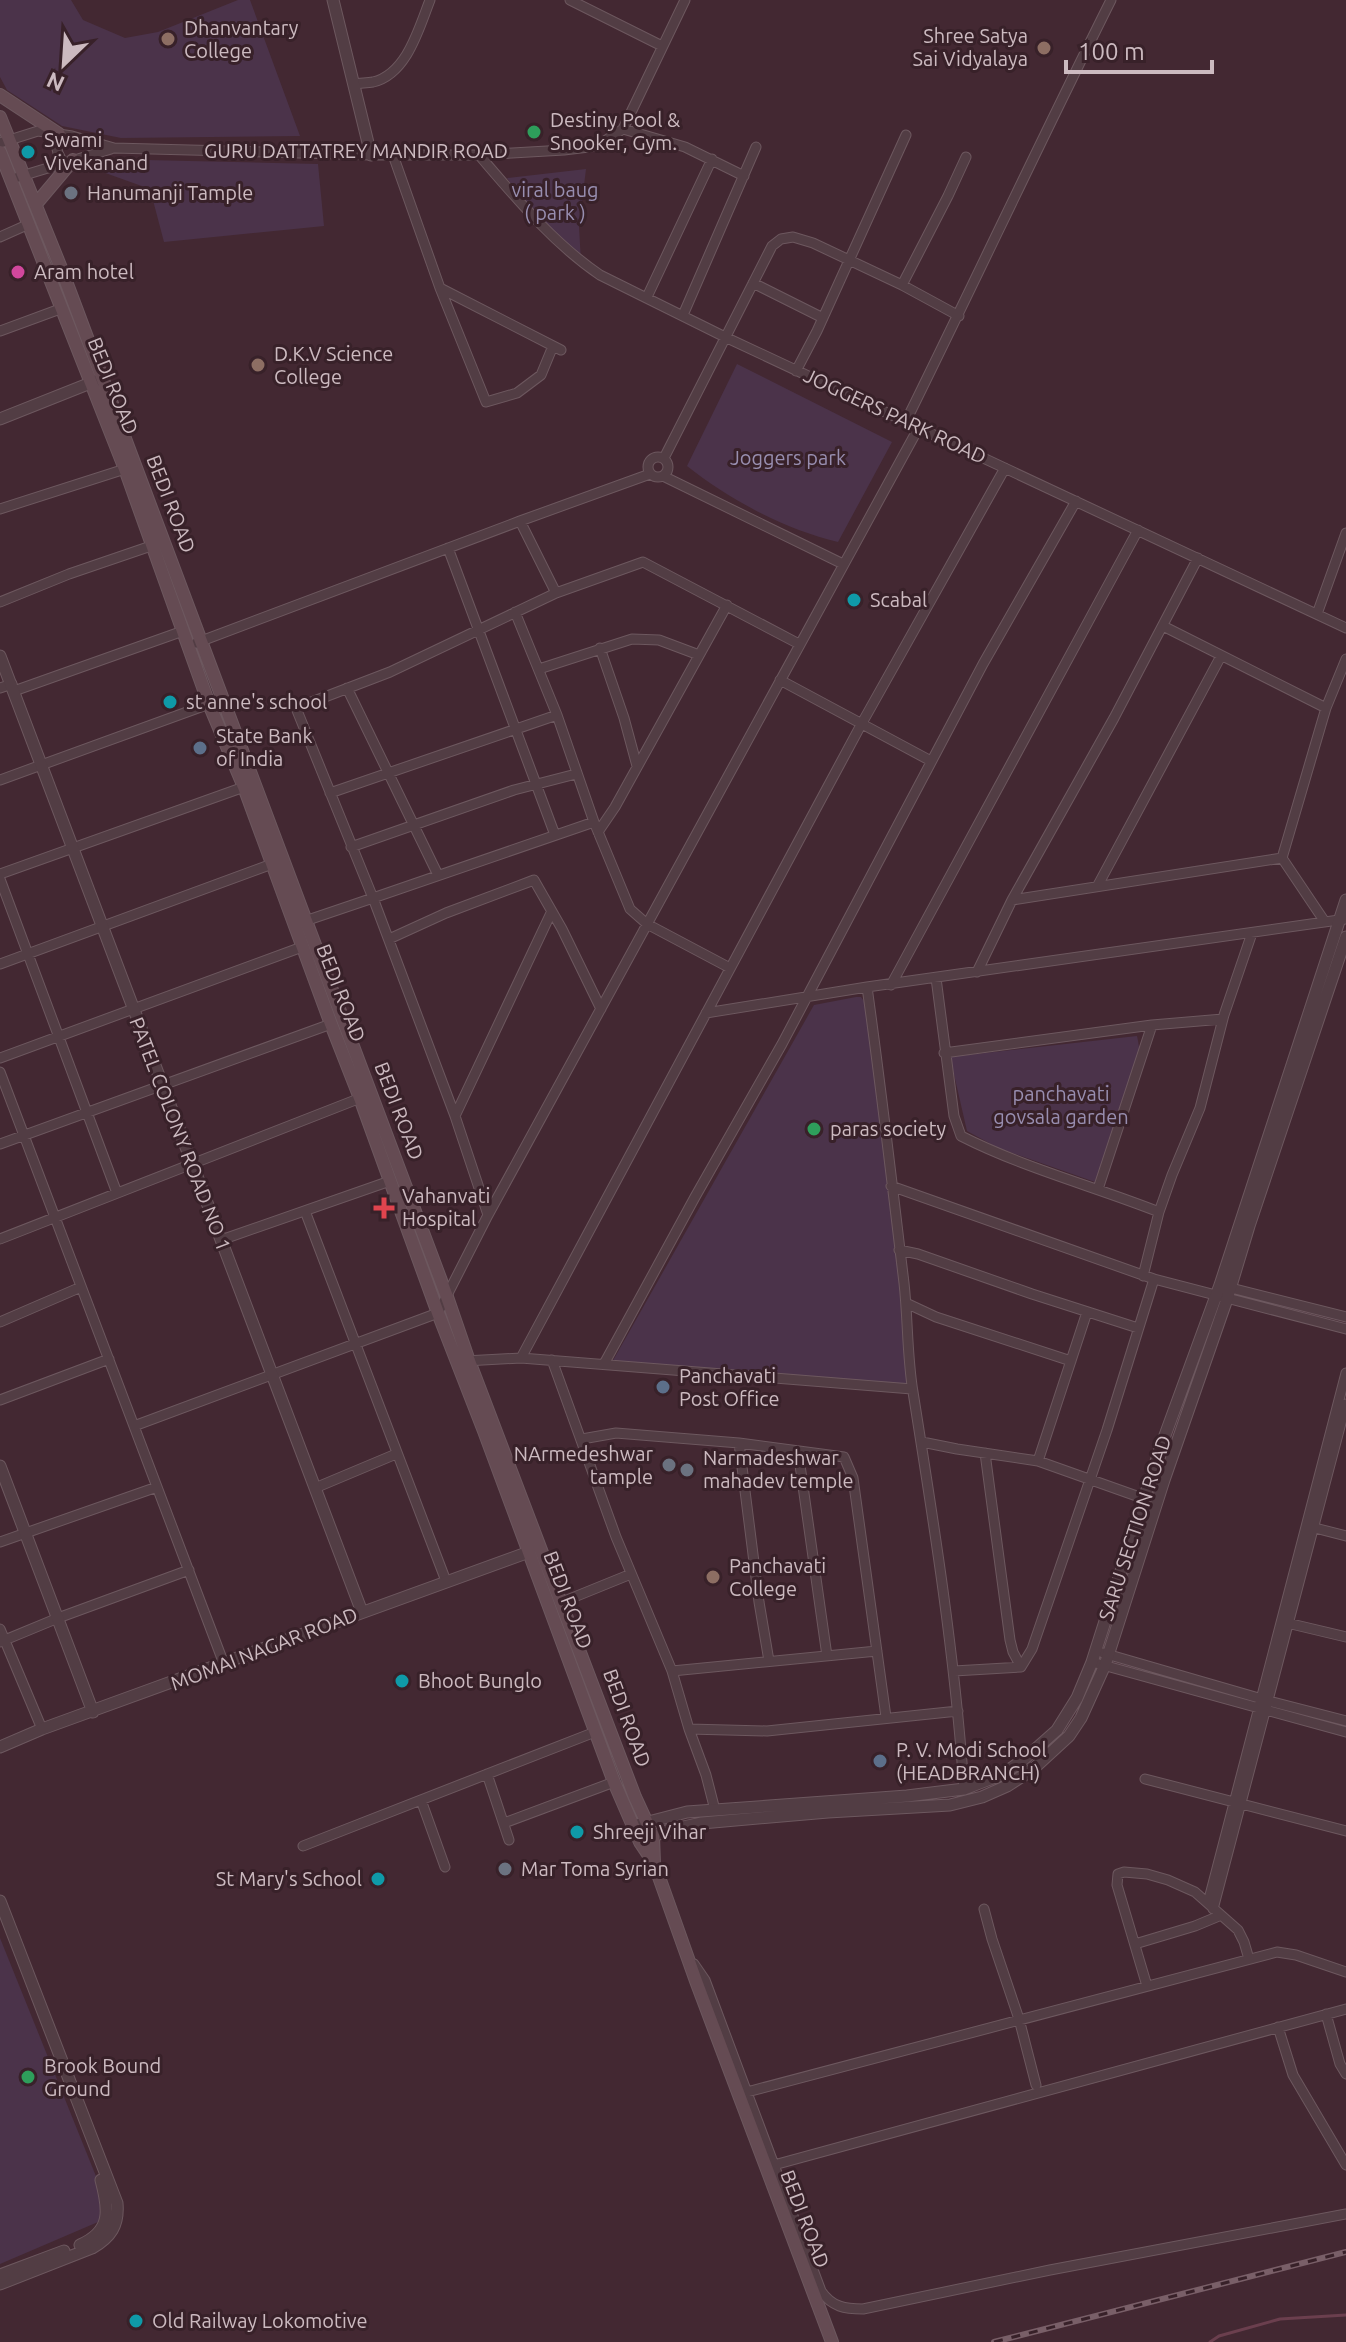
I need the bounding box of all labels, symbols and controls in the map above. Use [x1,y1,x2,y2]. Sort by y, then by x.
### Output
place label: Dhanvantary College [184,16,299,62]
north arrow [24,24,104,104]
place label: Shree Satya Sai Vidyalaya [913,24,1028,70]
scale bar [1066,24,1212,74]
marker: Dhanvantary College [159,30,177,48]
text: 100 m [1078,38,1145,65]
marker: Shree Satya Sai Vidyalaya [1035,39,1053,57]
text: N [43,68,68,97]
place label: Destiny Pool & Snooker, Gym. [550,108,680,154]
marker: Destiny Pool & Snooker, Gym. [525,123,543,141]
place label: Swami Vivekanand [44,128,148,174]
street label: GURU DATTATREY MANDIR ROAD [204,139,508,162]
marker: Swami Vivekanand [19,143,37,161]
park label: viral baug ( park ) [511,178,599,224]
place label: Hanumanji Tample [87,181,253,204]
marker: Hanumanji Tample [62,184,80,202]
place label: Aram hotel [34,260,134,283]
marker: Aram hotel [9,263,27,281]
street label: BEDI ROAD [84,334,143,438]
place label: D.K.V Science College [274,342,393,388]
marker: D.K.V Science College [249,356,267,374]
street label: JOGGERS PARK ROAD [800,363,990,468]
park label: Joggers park [730,446,846,469]
street label: BEDI ROAD [142,452,201,556]
place label: Scabal [870,588,927,611]
marker: Scabal [845,591,863,609]
place label: st anne's school [186,690,327,713]
marker: st anne's school [161,693,179,711]
place label: State Bank of India [216,724,313,770]
marker: State Bank of India [191,739,209,757]
street label: BEDI ROAD [312,941,371,1045]
street label: PATEL COLONY ROAD NO 1 [125,1014,236,1254]
street label: BEDI ROAD [370,1059,429,1163]
park label: panchavati govsala garden [993,1082,1129,1128]
place label: paras society [830,1117,947,1140]
marker: paras society [805,1120,823,1138]
place label: Vahanvati Hospital [402,1184,490,1230]
marker: Vahanvati Hospital [373,1197,395,1219]
place label: Panchavati Post Office [679,1364,779,1410]
marker: Panchavati Post Office [654,1378,672,1396]
street label: SARU SECTION ROAD [1094,1432,1175,1624]
place label: NArmedeshwar tample [514,1442,653,1488]
place label: Narmadeshwar mahadev temple [703,1446,853,1492]
marker: NArmedeshwar tample [660,1456,678,1474]
marker: Narmadeshwar mahadev temple [678,1461,696,1479]
street label: BEDI ROAD [539,1548,598,1652]
place label: Panchavati College [729,1554,826,1600]
marker: Panchavati College [704,1568,722,1586]
street label: MOMAI NAGAR ROAD [167,1602,360,1695]
street label: BEDI ROAD [599,1666,656,1770]
place label: Bhoot Bunglo [418,1669,542,1692]
marker: Bhoot Bunglo [393,1672,411,1690]
place label: P. V. Modi School (HEADBRANCH) [896,1738,1047,1784]
marker: P. V. Modi School (HEADBRANCH) [871,1752,889,1770]
place label: Shreeji Vihar [593,1820,707,1843]
marker: Shreeji Vihar [568,1823,586,1841]
place label: Mar Toma Syrian [521,1857,669,1880]
marker: Mar Toma Syrian [496,1860,514,1878]
place label: St Mary's School [216,1867,362,1890]
marker: St Mary's School [369,1870,387,1888]
place label: Brook Bound Ground [44,2054,161,2100]
marker: Brook Bound Ground [19,2068,37,2086]
street label: BEDI ROAD [776,2167,835,2271]
place label: Old Railway Lokomotive [152,2309,367,2332]
marker: Old Railway Lokomotive [127,2312,145,2330]

